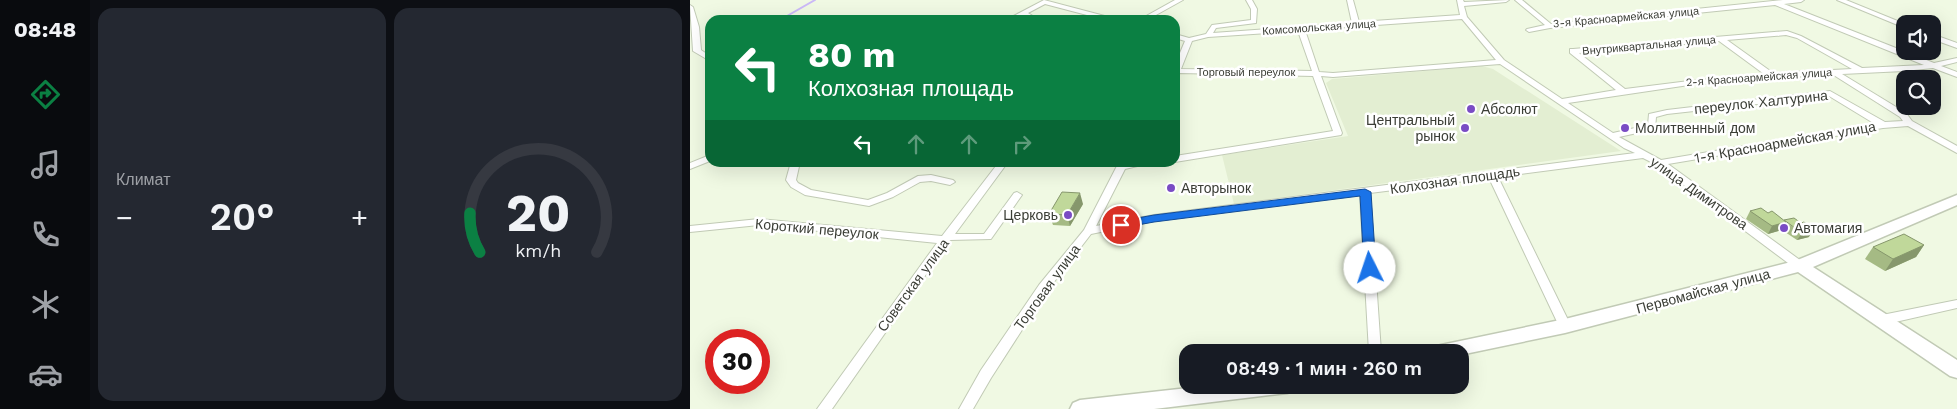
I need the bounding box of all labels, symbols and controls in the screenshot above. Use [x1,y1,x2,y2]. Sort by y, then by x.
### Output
street label: 3-я Красноармейская улица [1552,5,1701,30]
map controls [1896,15,1941,115]
button: sound [1896,15,1941,60]
text: 08:48 [14,17,76,42]
street label: Комсомольская улица [1262,17,1377,38]
street label: Внутриквартальная улица [1582,33,1717,58]
text: 80 m [808,34,895,76]
icon: left [725,35,790,100]
street label: Торговый переулок [1197,66,1295,79]
street label: 2-я Красноармейская улица [1685,66,1833,89]
button: search [1896,70,1941,115]
text: Колхозная площадь [808,76,1014,101]
icon: directions [28,77,63,112]
street label: переулок Халтурина [1693,87,1829,117]
place label: Абсолют [1481,101,1538,117]
marker: Абсолют [1465,103,1477,115]
place label: Центральный рынок [1366,112,1456,144]
street label: 1-я Красноармейская улица [1693,118,1877,166]
place label: Молитвенный дом [1635,120,1755,136]
marker: Центральный рынок [1459,122,1471,134]
marker: Молитвенный дом [1619,122,1631,134]
icon: left [849,130,877,158]
icon: ahead [902,130,930,158]
icon: ahead [955,130,983,158]
icon: right [1008,130,1036,158]
icon: music [28,147,63,182]
street label: улица Димитрова [1647,153,1751,233]
street label: Колхозная площадь [1389,163,1521,197]
text: Климат [116,170,170,189]
place label: Авторынок [1181,180,1252,196]
marker: Авторынок [1165,182,1177,194]
text: 20 [506,183,570,244]
text: 20° [210,195,274,239]
text: − [116,201,133,234]
text: + [351,201,368,234]
pin [1100,204,1142,246]
place label: Церковь [1003,207,1058,223]
marker: Церковь [1062,209,1074,221]
icon: arrive [1107,211,1135,239]
street label: Короткий переулок [755,216,880,242]
icon: phone [28,217,63,252]
place label: Автомагия [1794,220,1862,236]
marker: Автомагия [1778,222,1790,234]
street label: Советская улица [874,235,952,335]
text: km/h [515,240,561,261]
street label: Торговая улица [1011,241,1083,333]
position arrow [1343,241,1395,293]
street label: Первомайская улица [1634,265,1772,317]
icon: climate [28,287,63,322]
speed limit sign: 30 [705,329,770,394]
icon: car [28,357,63,392]
text: 08:49 · 1 мин · 260 m [1226,357,1422,380]

